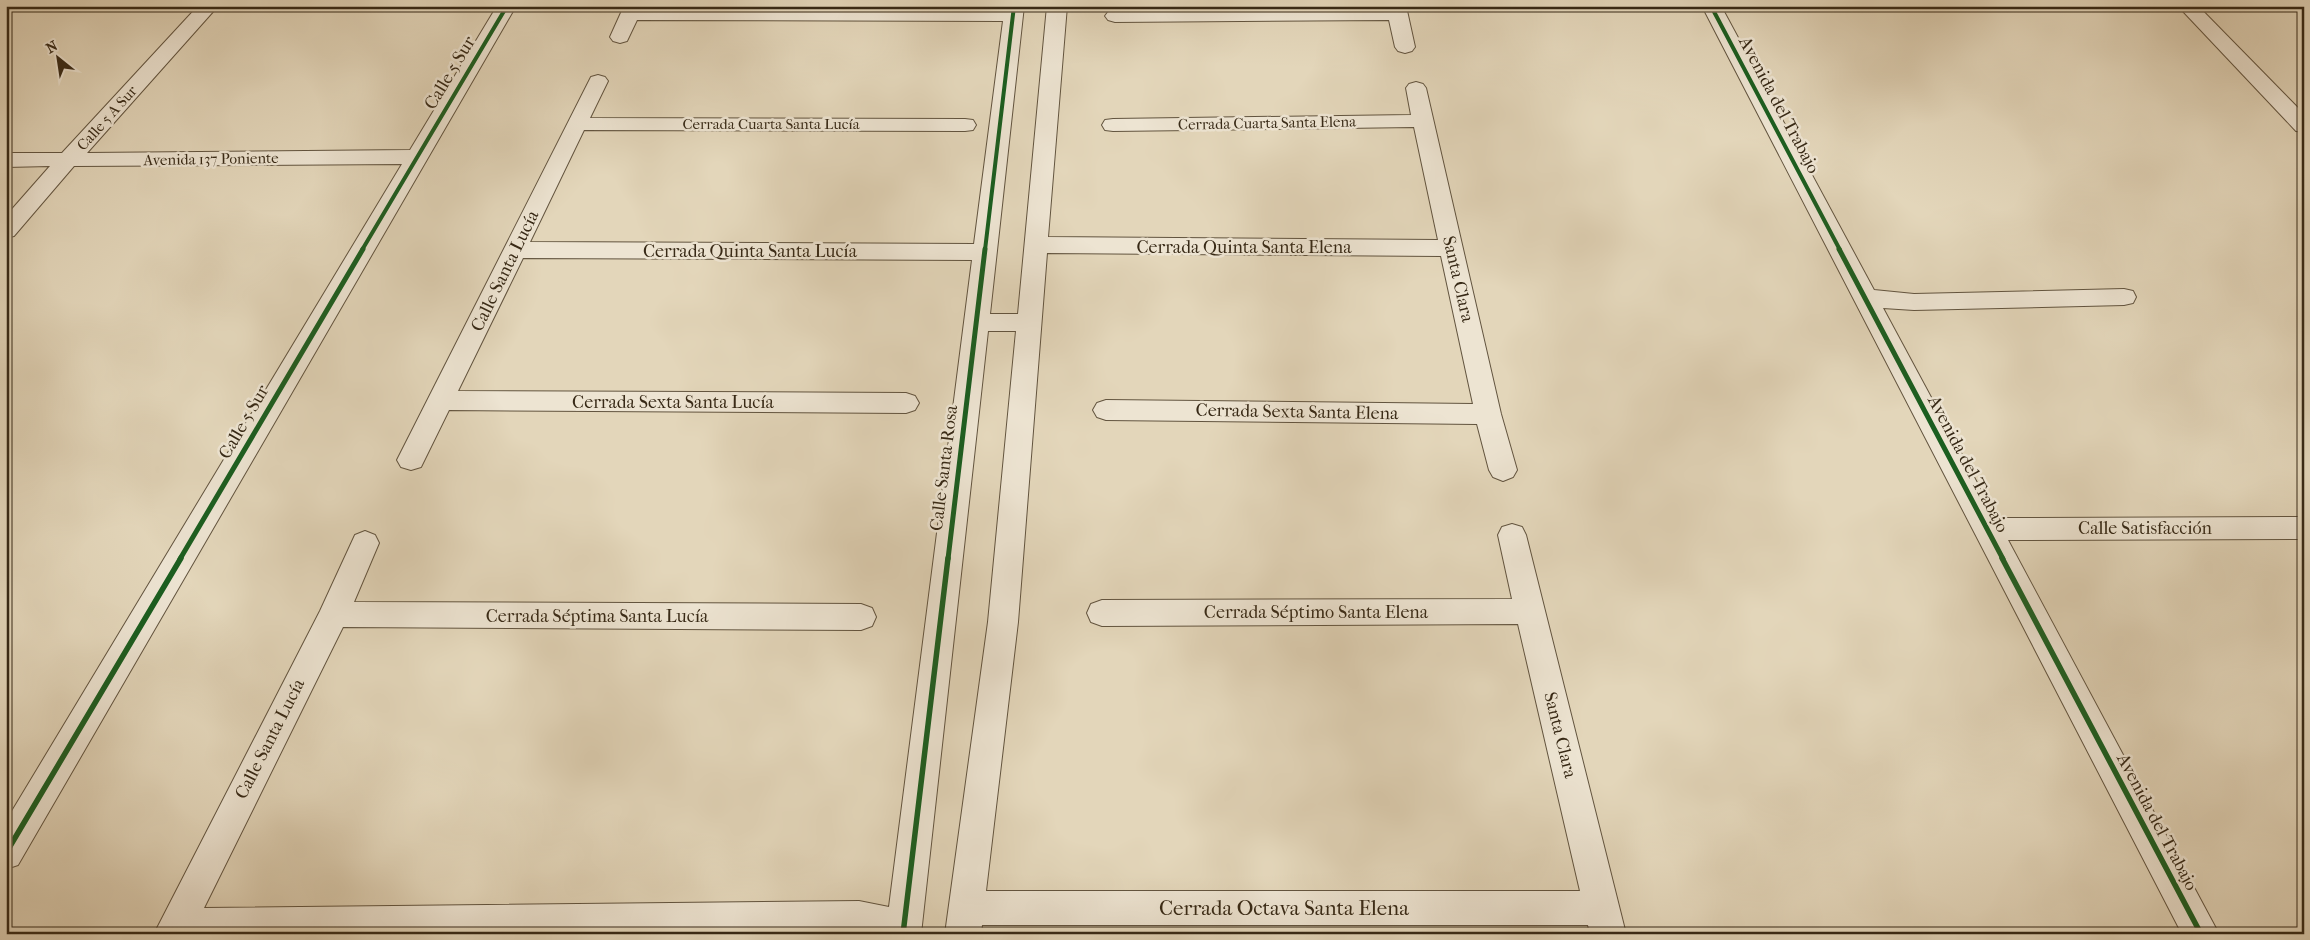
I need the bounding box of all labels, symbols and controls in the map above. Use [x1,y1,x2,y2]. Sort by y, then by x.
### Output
north arrow [32,32,82,82]
street label: Calle 5 Sur [420,32,480,113]
street label: Avenida del Trabajo [1734,32,1824,177]
text: N [43,37,61,57]
street label: Calle 5 A Sur [73,81,141,154]
street label: Cerrada Cuarta Santa Elena [1178,112,1357,134]
street label: Cerrada Cuarta Santa Lucía [682,115,861,133]
street label: Avenida 137 Poniente [142,149,279,169]
street label: Calle Santa Lucía [467,206,544,335]
street label: Santa Clara [1438,234,1478,325]
street label: Cerrada Quinta Santa Elena [1136,237,1352,258]
street label: Cerrada Quinta Santa Lucía [643,241,858,262]
street label: Calle 5 Sur [214,381,274,463]
street label: Avenida del Trabajo [1923,391,2013,536]
street label: Cerrada Sexta Santa Lucía [572,392,775,413]
street label: Cerrada Sexta Santa Elena [1195,400,1399,424]
street label: Calle Santa Rosa [926,403,962,532]
street label: Calle Satisfacción [2078,518,2212,539]
street label: Cerrada Séptimo Santa Elena [1204,602,1429,623]
street label: Cerrada Séptima Santa Lucía [486,606,709,627]
street label: Calle Santa Lucía [231,675,310,803]
street label: Santa Clara [1539,690,1581,781]
street label: Avenida del Trabajo [2112,749,2202,894]
street label: Cerrada Octava Santa Elena [1159,896,1409,920]

